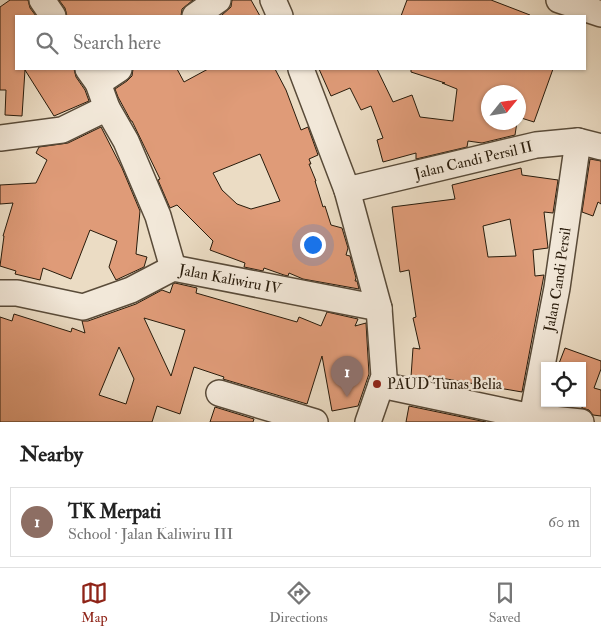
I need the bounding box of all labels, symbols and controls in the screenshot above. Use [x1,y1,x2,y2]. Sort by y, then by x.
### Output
search box [15,15,586,70]
icon: search [33,29,61,57]
text: Search here [73,31,161,55]
north arrow [481,85,526,130]
street label: Jalan Candi Persil II [412,137,534,184]
street label: Jalan Candi Persil [539,226,575,334]
your location [300,232,326,258]
street label: Jalan Kaliwiru IV [176,260,284,299]
pin: 1 [331,356,363,397]
map controls [541,362,586,407]
button: locate [541,362,586,407]
place label: PAUD Tunas Belia [387,375,503,394]
marker: PAUD Tunas Belia [371,378,383,390]
text: Nearby [20,441,83,468]
text: TK Merpati [68,500,161,524]
text: 1 [34,512,40,532]
text: 60 m [548,512,580,532]
text: School · Jalan Kaliwiru III [68,524,233,544]
tab: Map [80,579,108,626]
tab: Directions [269,579,328,626]
tab: Saved [489,579,521,626]

